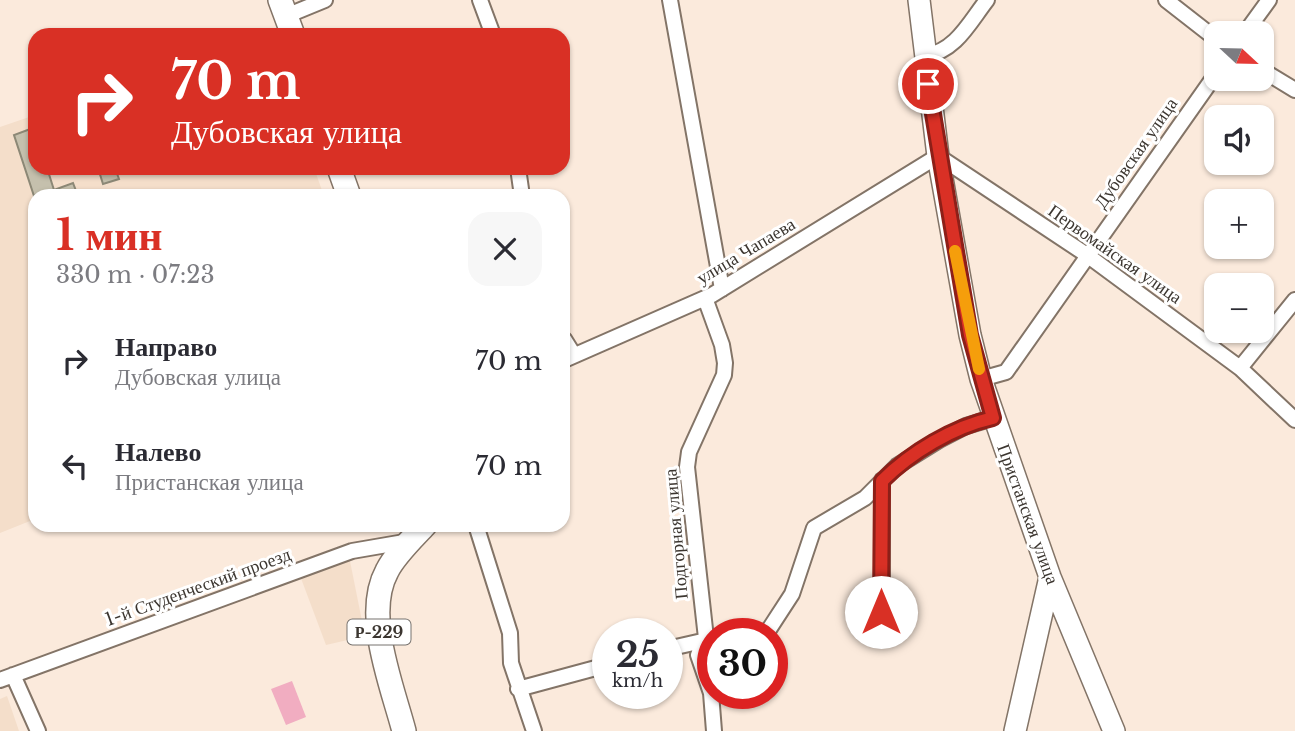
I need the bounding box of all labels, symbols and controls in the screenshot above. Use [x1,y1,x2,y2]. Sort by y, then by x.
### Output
north arrow [1204,21,1274,91]
map controls [1204,21,1274,343]
text: 70 m [171,51,301,112]
pin [898,54,958,114]
icon: right [56,56,147,147]
icon: arrive [909,65,947,103]
street label: Дубовская улица [1090,93,1182,213]
button: sound [1204,105,1274,175]
text: Дубовская улица [171,112,402,152]
button: + [1204,189,1274,259]
street label: Первомайская улица [1044,200,1186,308]
text: 1 мин [56,209,163,261]
button: close [468,212,542,286]
street label: улица Чапаева [693,213,799,289]
text: 330 m · 07:23 [56,261,215,289]
button: − [1204,273,1274,343]
text: Направо [115,331,217,363]
icon: right [56,342,94,380]
text: 70 m [475,345,542,377]
text: Дубовская улица [115,363,281,391]
text: Налево [115,436,201,468]
street label: Пристанская улица [992,441,1064,587]
icon: left [56,447,94,485]
text: 70 m [475,450,542,482]
text: Пристанская улица [115,468,304,496]
street label: Подгорная улица [659,468,693,600]
street label: 1-й Студенческий проезд [102,543,294,631]
position arrow [844,575,918,649]
speed limit sign: 30 [697,618,788,709]
road number: Р-229 [348,620,410,645]
text: 25 [616,633,659,676]
text: km/h [612,670,663,692]

